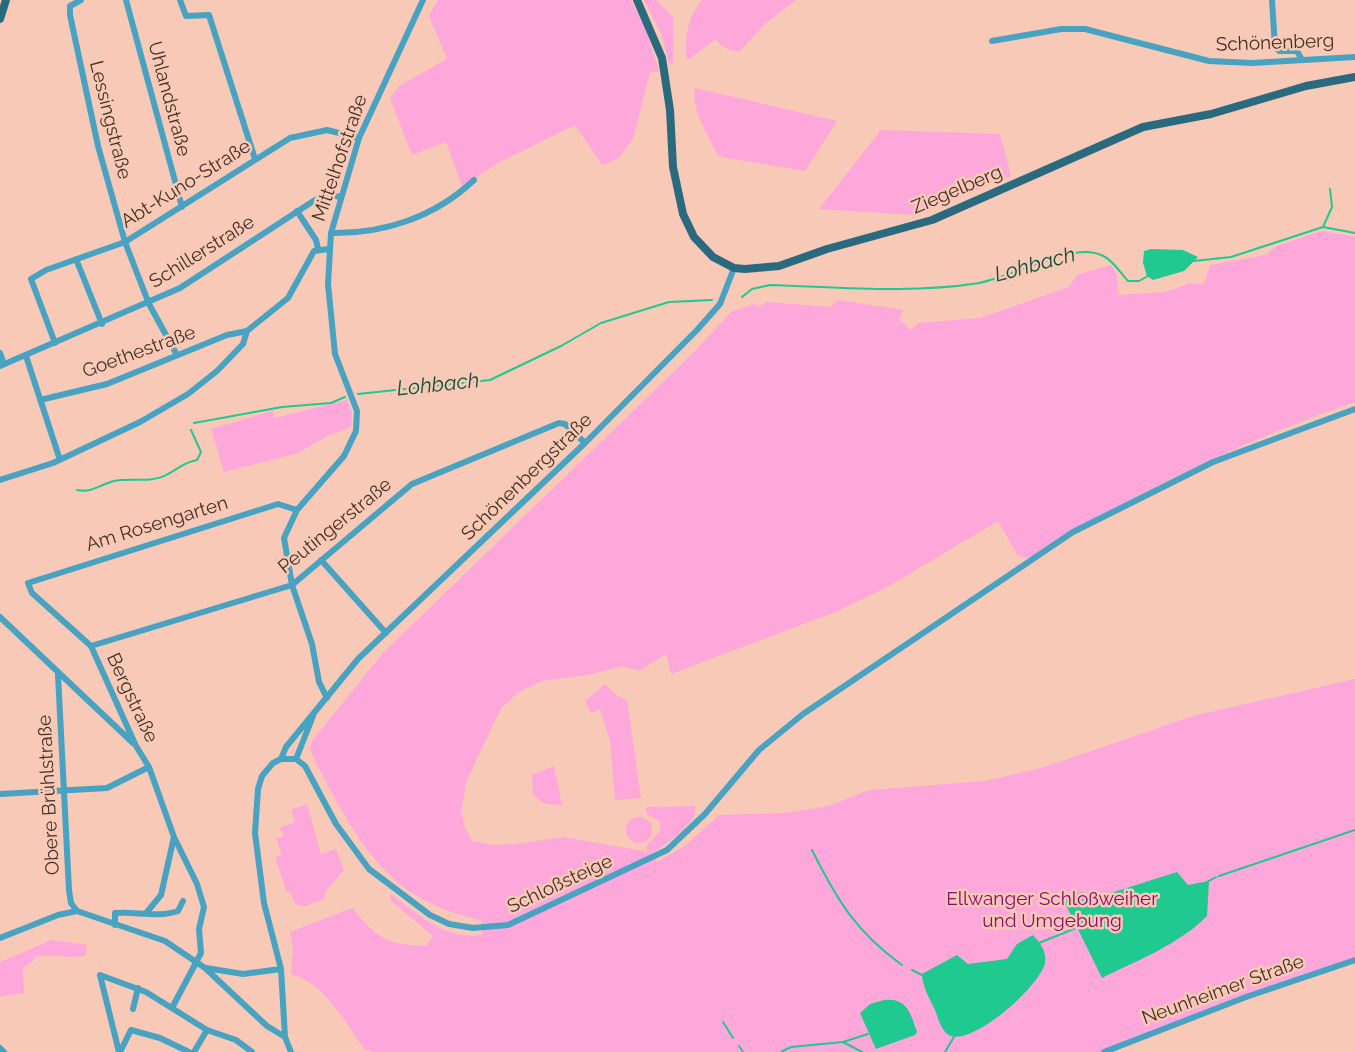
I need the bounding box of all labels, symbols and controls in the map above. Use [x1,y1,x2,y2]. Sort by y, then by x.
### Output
street label: Schönenberg [1215,30,1335,56]
street label: Uhlandstraße [143,39,195,159]
street label: Lessingstraße [84,58,136,182]
street label: Mittelhofstraße [308,92,372,224]
street label: Abt-Kuno-Straße [117,135,255,233]
street label: Ziegelberg [908,161,1006,219]
street label: Schillerstraße [145,211,259,293]
water label: Lohbach [992,242,1078,288]
street label: Goethestraße [79,321,199,383]
water label: Lohbach [396,368,480,402]
street label: Schönenbergstraße [457,409,597,545]
street label: Peutingerstraße [274,473,396,579]
street label: Am Rosengarten [83,492,231,556]
street label: Bergstraße [101,650,163,746]
street label: Obere Brühlstraße [33,714,65,876]
street label: Schloßsteige [504,850,616,918]
park label: Ellwanger Schloßweiher und Umgebung [946,888,1158,932]
street label: Neunheimer Straße [1139,950,1307,1030]

